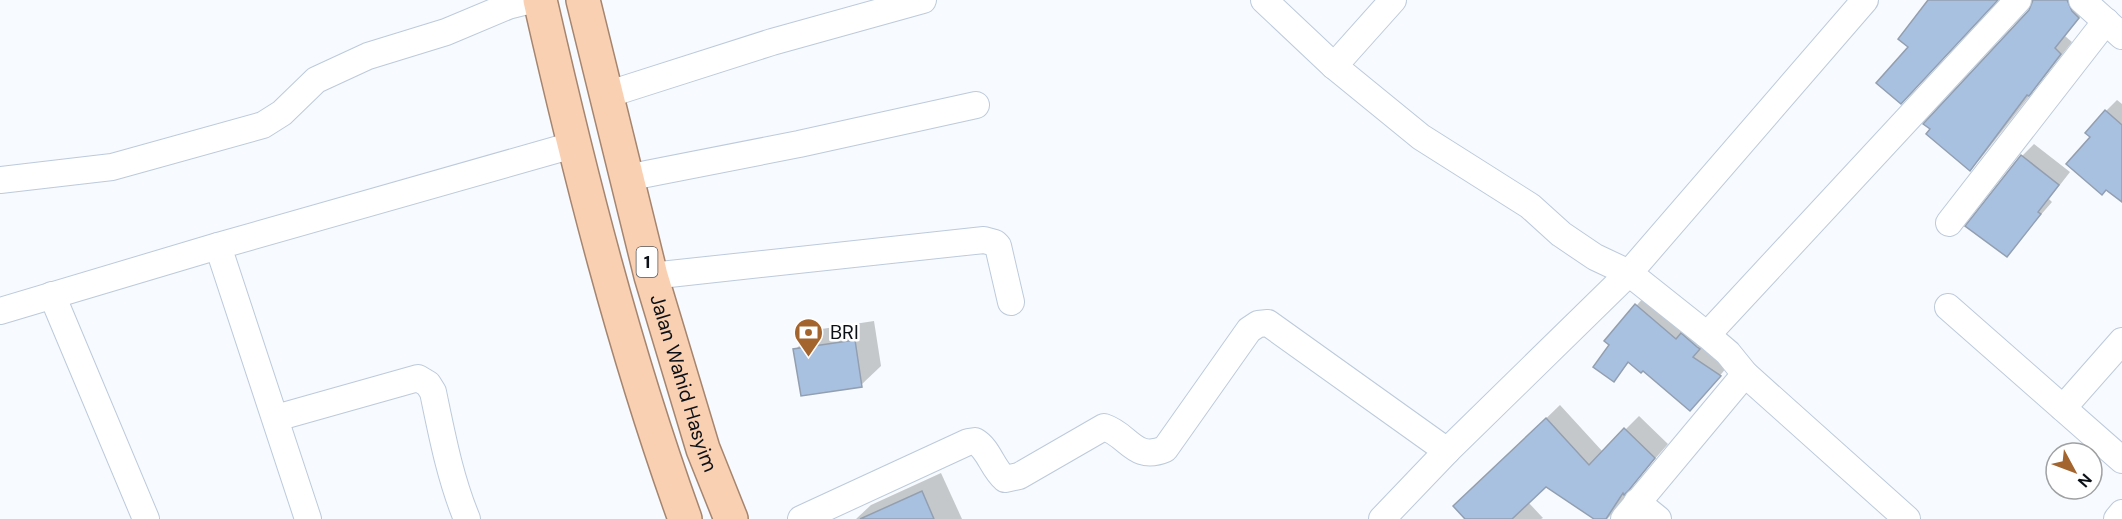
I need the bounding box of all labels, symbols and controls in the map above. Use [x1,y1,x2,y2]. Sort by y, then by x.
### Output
road number: 1 [636,247,658,277]
street label: Jalan Wahid Hasyim [644,291,724,475]
bank icon: BRI [793,316,825,358]
place label: BRI [830,319,859,345]
north arrow [2044,441,2104,501]
text: N [2073,469,2097,492]

